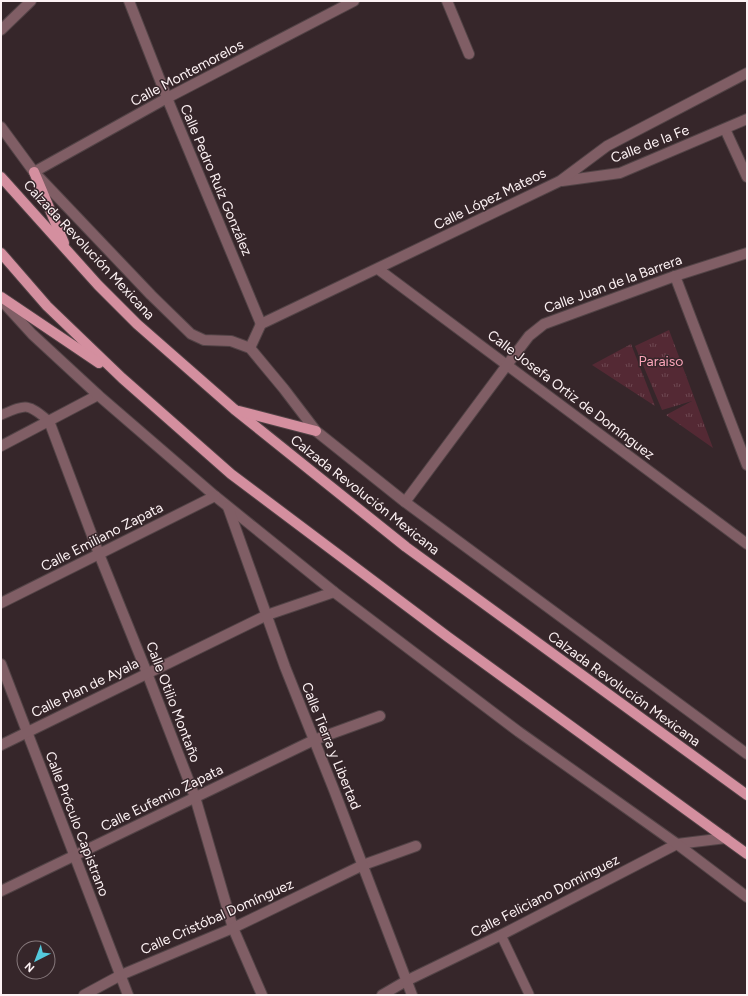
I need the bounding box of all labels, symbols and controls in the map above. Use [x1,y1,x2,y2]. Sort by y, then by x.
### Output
street label: Calle Montemorelos [128,36,246,110]
street label: Calle Pedro Ruíz González [176,102,256,258]
street label: Calle de la Fe [608,121,692,167]
street label: Calle López Mateos [431,164,549,234]
street label: Calzada Revolución Mexicana [20,177,158,323]
street label: Calle Juan de la Barrera [542,251,684,317]
street label: Calle Josefa Ortiz de Domínguez [484,327,658,463]
park label: Paraiso [639,353,683,370]
street label: Calzada Revolución Mexicana [287,431,443,559]
street label: Calle Emiliano Zapata [38,499,166,575]
street label: Calzada Revolución Mexicana [544,628,704,750]
street label: Calle Otilio Montaño [142,639,204,765]
street label: Calle Plan de Ayala [29,655,141,721]
street label: Calle Tierra y Libertad [298,680,364,812]
street label: Calle Próculo Capistrano [42,749,112,899]
street label: Calle Eufemio Zapata [98,761,226,835]
street label: Calle Feliciano Domínguez [468,851,622,941]
street label: Calle Cristóbal Domínguez [138,876,296,958]
north arrow [16,940,56,980]
text: N [22,959,37,975]

